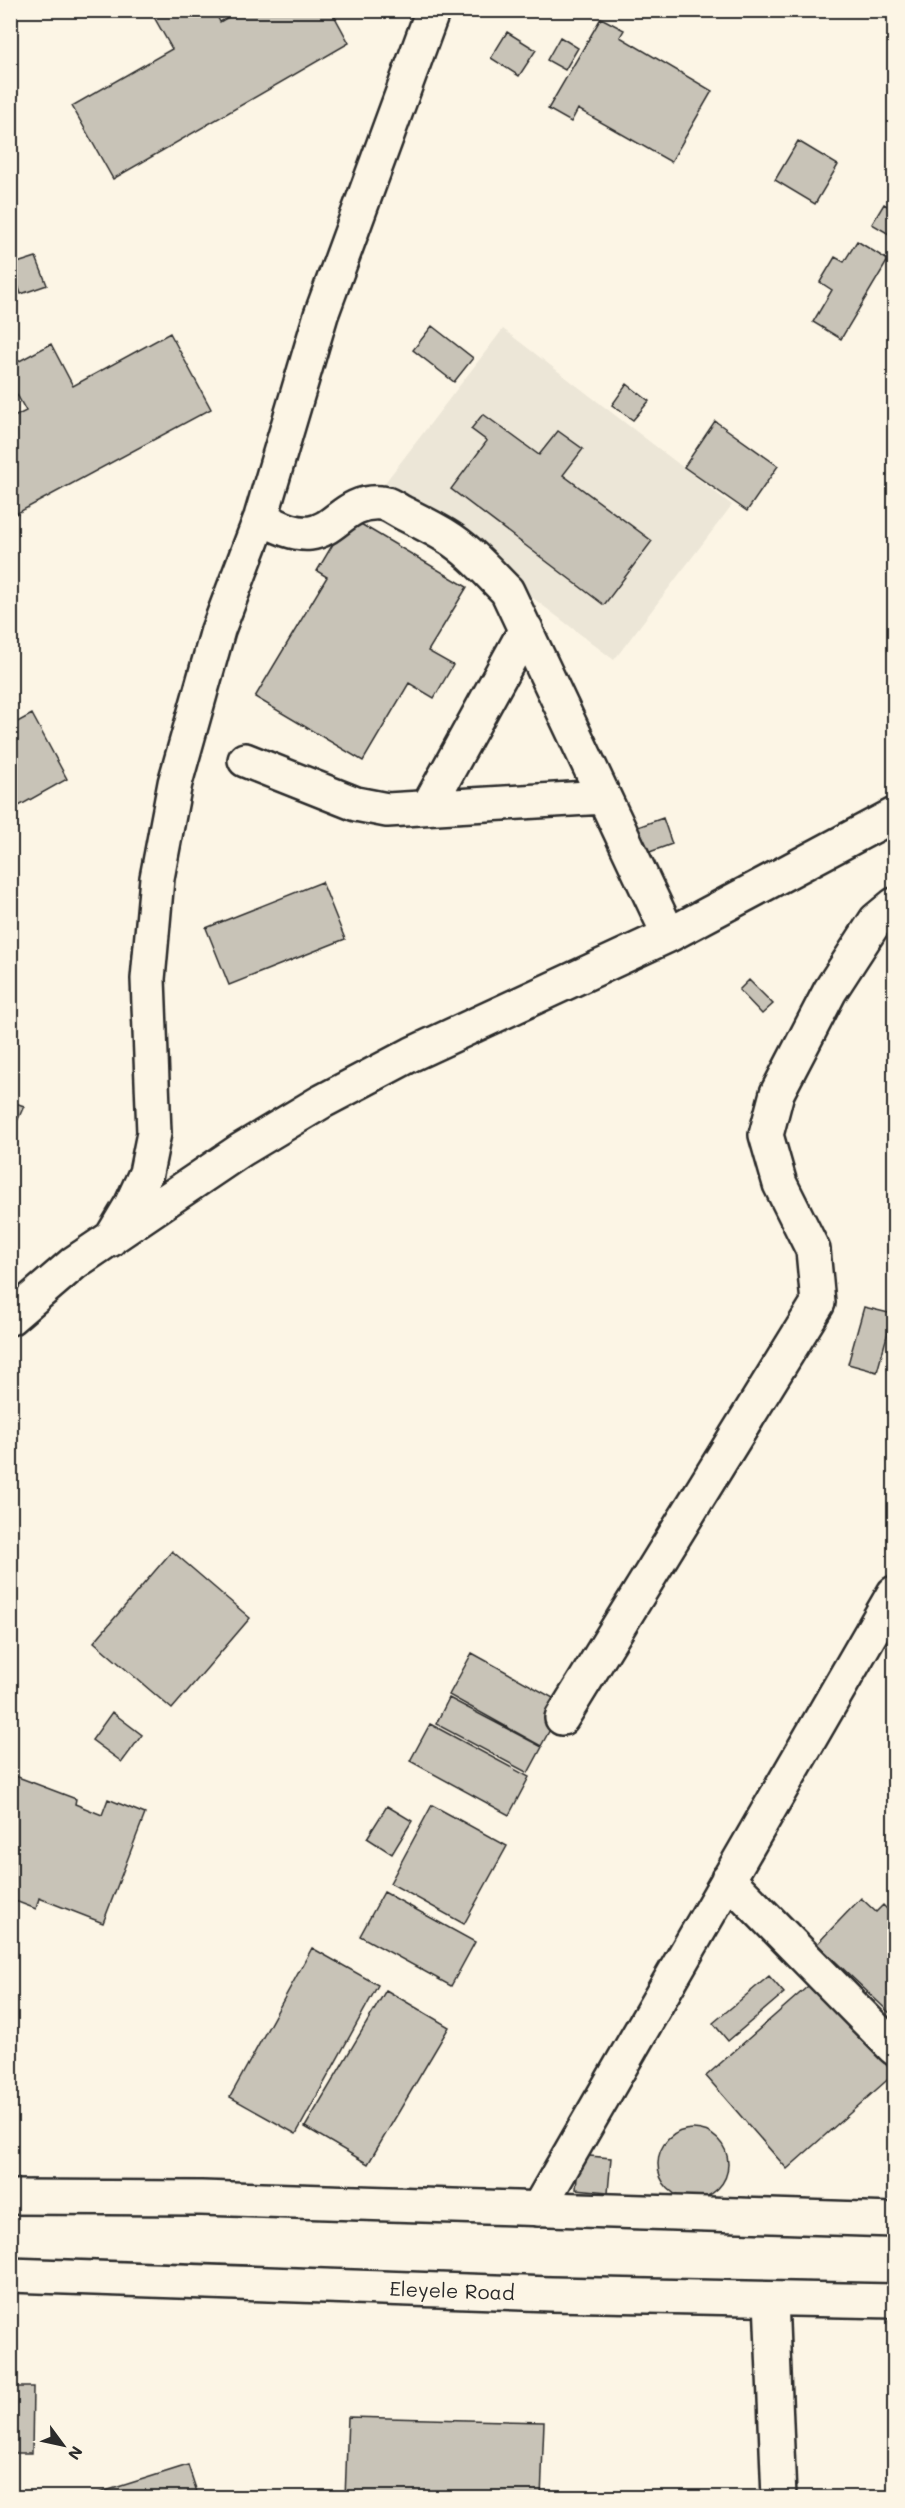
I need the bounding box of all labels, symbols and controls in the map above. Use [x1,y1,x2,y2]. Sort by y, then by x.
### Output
street label: Eleyele Road [389,2275,515,2305]
north arrow [33,2415,93,2475]
text: N [64,2443,88,2464]

